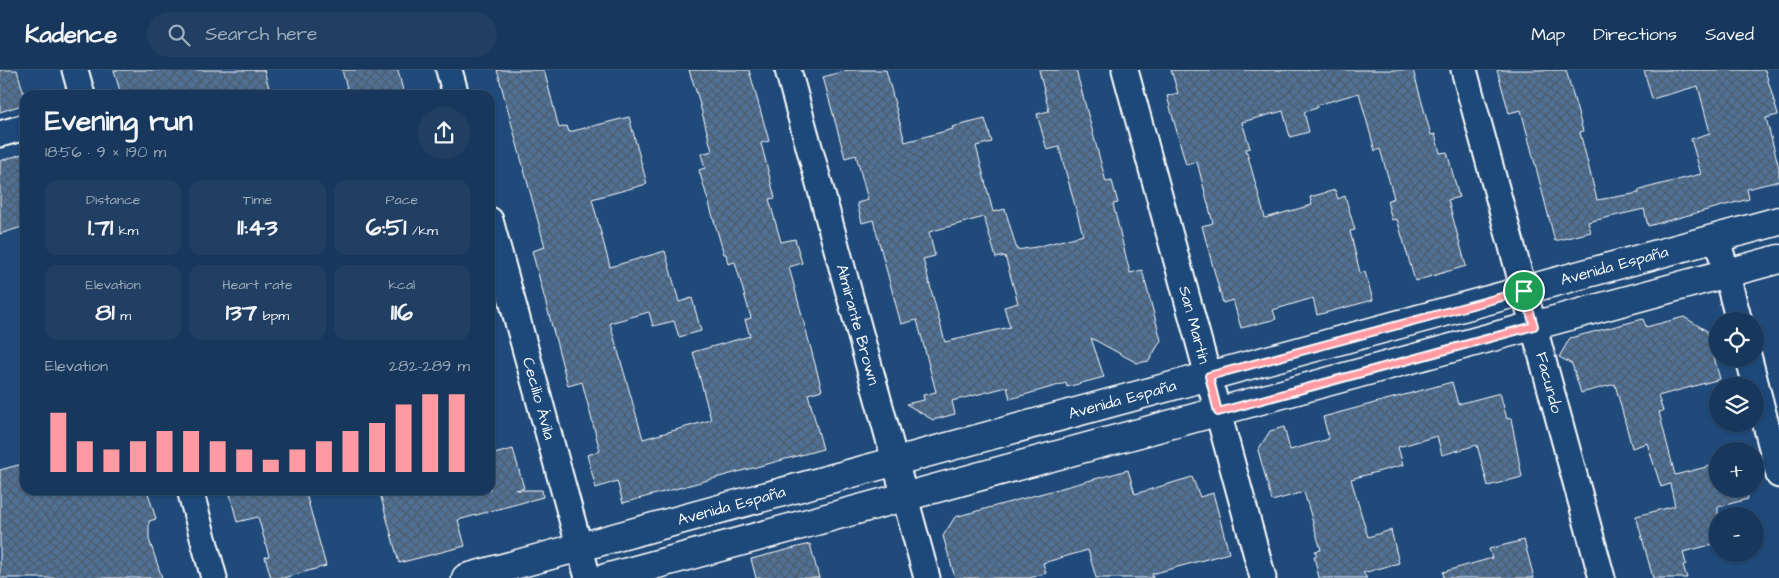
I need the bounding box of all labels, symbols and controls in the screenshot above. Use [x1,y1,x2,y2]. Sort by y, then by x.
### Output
search box [147,12,497,57]
text: Kadence [25,18,117,52]
icon: search [165,21,193,49]
text: Search here [205,21,317,48]
text: Map [1531,22,1565,47]
text: Directions [1593,22,1677,47]
text: Saved [1705,22,1754,47]
text: Evening run [45,102,193,141]
button: share [418,107,470,159]
text: 18:56 · 9 × 190 m [45,141,166,163]
text: Distance [86,190,140,210]
text: Time [243,190,272,210]
text: Pace [386,190,418,210]
text: 1.71 [88,210,113,245]
text: 11:43 [237,210,278,245]
text: 6:51 [366,210,406,245]
text: km [113,221,138,241]
text: /km [406,221,438,241]
street label: Avenida España [1558,241,1671,291]
street label: Almirante Brown [831,262,885,387]
pin [1503,270,1545,312]
text: Elevation [86,275,141,295]
text: Heart rate [222,275,293,295]
text: kcal [388,275,415,295]
icon: arrive [1510,277,1538,305]
street label: San Martín [1173,283,1215,366]
text: 81 [95,295,115,330]
text: 137 [226,295,257,330]
text: 116 [391,295,413,330]
text: m [115,306,131,326]
text: bpm [257,306,289,326]
map controls [1709,312,1764,562]
button: locate [1709,312,1764,367]
street label: Facundo [1530,350,1568,416]
text: Elevation [45,355,108,377]
text: 282–289 m [389,355,470,377]
street label: Cecilio Ávila [517,355,561,442]
street label: Avenida España [1066,374,1179,425]
button: layers [1709,377,1764,432]
button: + [1709,442,1764,497]
street label: Avenida España [675,481,788,531]
button: − [1709,507,1764,562]

